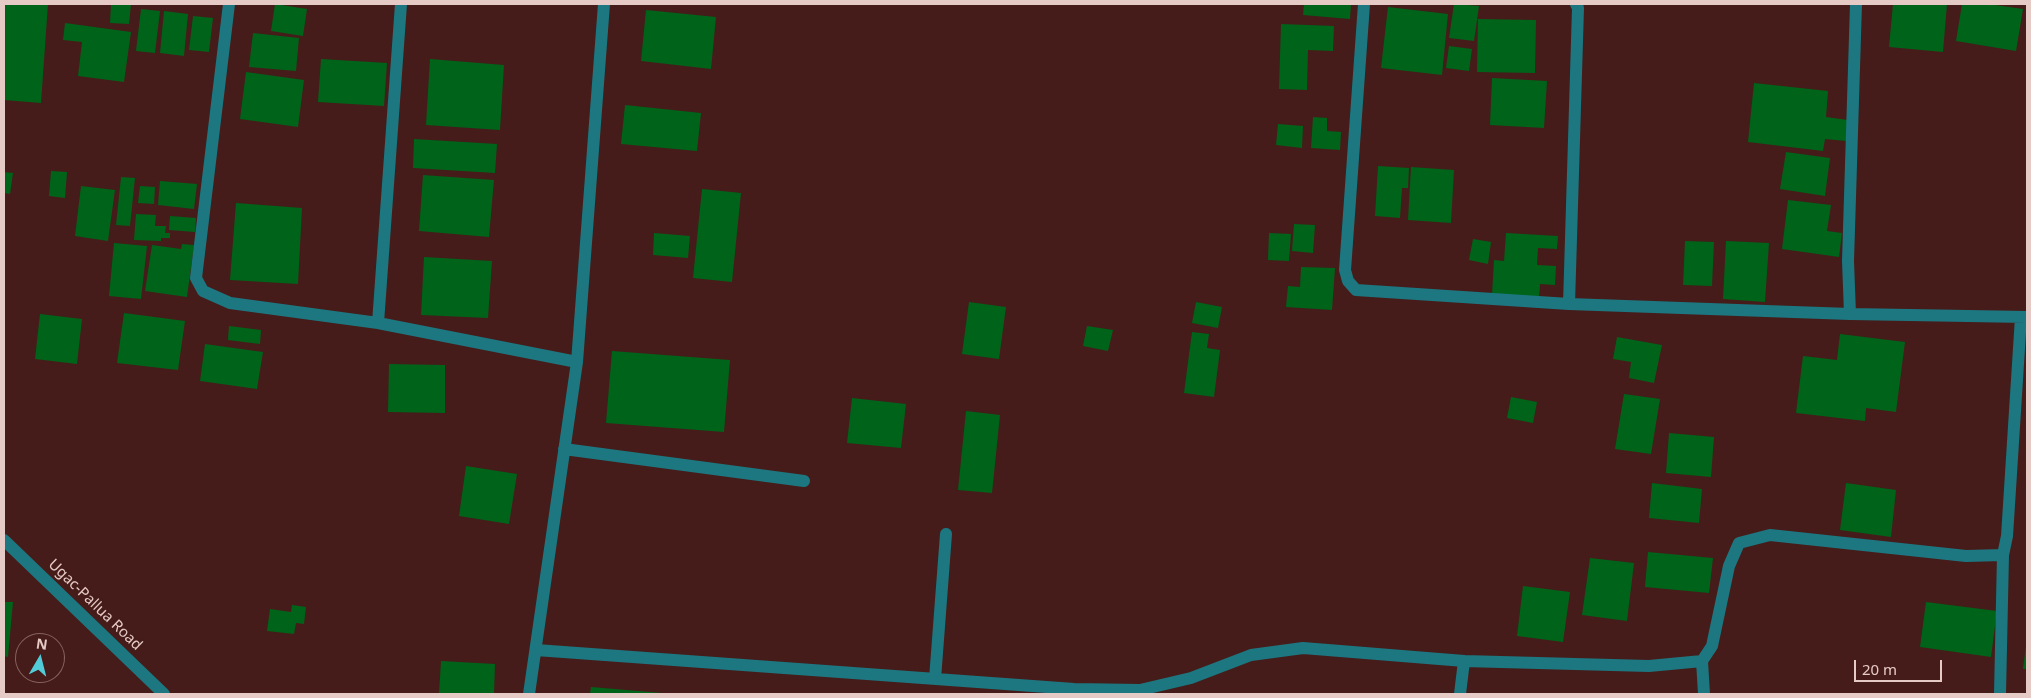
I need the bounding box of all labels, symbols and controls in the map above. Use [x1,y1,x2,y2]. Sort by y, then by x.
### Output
street label: Ugac-Pallua Road [44,556,146,654]
north arrow [15,633,65,683]
text: N [35,633,49,654]
scale bar [1856,650,1944,682]
text: 20 m [1862,659,1897,679]

